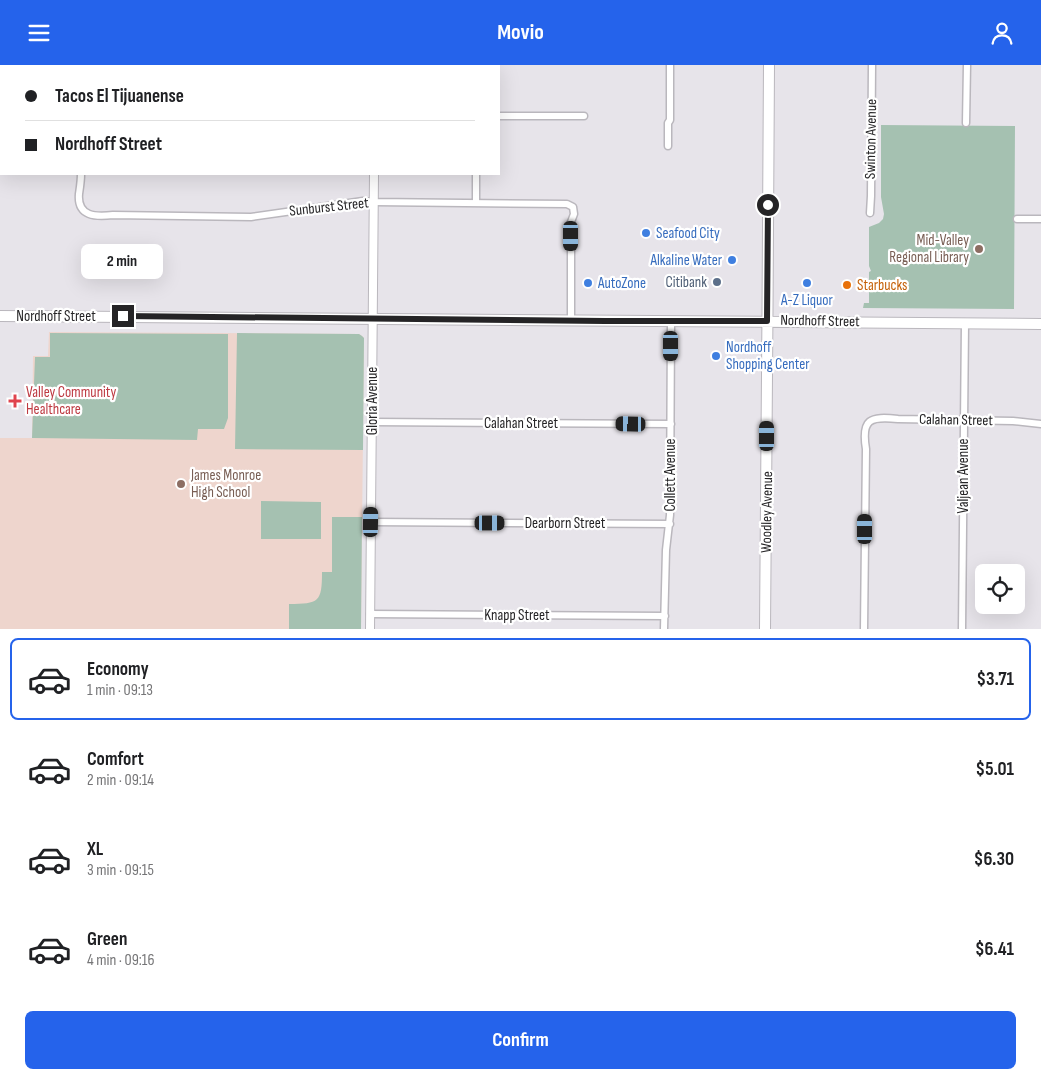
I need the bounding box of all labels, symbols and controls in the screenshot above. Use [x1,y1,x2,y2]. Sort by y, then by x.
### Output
icon: menu [25,19,53,47]
text: Movio [497,19,544,46]
icon: person [988,19,1016,47]
text: Tacos El Tijuanense [55,85,184,108]
street label: Swinton Avenue [861,99,881,179]
text: Nordhoff Street [55,133,162,156]
street label: Sunburst Street [288,193,370,221]
route start [757,194,779,216]
car [563,221,578,251]
place label: Seafood City [656,224,720,243]
marker: Seafood City [640,227,652,239]
place label: Mid-Valley Regional Library [889,231,969,267]
callout: 2 min [82,243,164,279]
marker: Mid-Valley Regional Library [973,243,985,255]
place label: Alkaline Water [649,251,723,270]
text: 2 min [107,252,137,271]
marker: Alkaline Water [726,254,738,266]
place label: Citibank [665,273,707,292]
place label: AutoZone [597,274,646,293]
marker: Citibank [711,276,723,288]
place label: Starbucks [857,276,907,295]
marker: AutoZone [582,277,594,289]
marker: A-Z Liquor [801,277,813,289]
marker: Starbucks [841,279,853,291]
place label: A-Z Liquor [780,291,834,310]
route end [112,305,134,327]
street label: Nordhoff Street [16,307,96,326]
street label: Nordhoff Street [780,311,860,331]
car [663,331,678,361]
place label: Nordhoff Shopping Center [726,338,810,374]
marker: Nordhoff Shopping Center [710,350,722,362]
street label: Gloria Avenue [363,367,382,435]
place label: Valley Community Healthcare [26,383,116,419]
marker: Valley Community Healthcare [8,394,22,408]
street label: Calahan Street [919,410,994,430]
street label: Calahan Street [484,414,558,433]
car [615,416,646,432]
car [759,421,774,451]
street label: Collett Avenue [661,438,680,512]
street label: Valjean Avenue [954,438,973,514]
place label: James Monroe High School [190,466,261,502]
street label: Woodley Avenue [757,471,777,553]
marker: James Monroe High School [175,478,187,490]
car [363,507,378,537]
street label: Dearborn Street [525,514,606,533]
car [857,514,872,544]
car [475,516,505,531]
map controls [975,564,1025,614]
button: locate [975,564,1025,614]
street label: Knapp Street [484,606,550,625]
icon: car [27,657,72,702]
text: Economy [87,658,149,681]
text: $3.71 [976,668,1014,691]
text: 1 min · 09:13 [87,681,153,700]
icon: car [27,747,72,792]
text: Comfort [87,748,144,771]
text: $5.01 [976,758,1014,781]
text: 2 min · 09:14 [87,771,154,790]
icon: car [27,837,72,882]
text: XL [87,838,103,861]
text: $6.30 [974,848,1014,871]
text: 3 min · 09:15 [87,861,154,880]
icon: car [27,927,72,972]
text: Green [87,928,127,951]
text: $6.41 [975,938,1014,961]
text: 4 min · 09:16 [87,951,154,970]
button: Confirm [25,1011,1016,1069]

